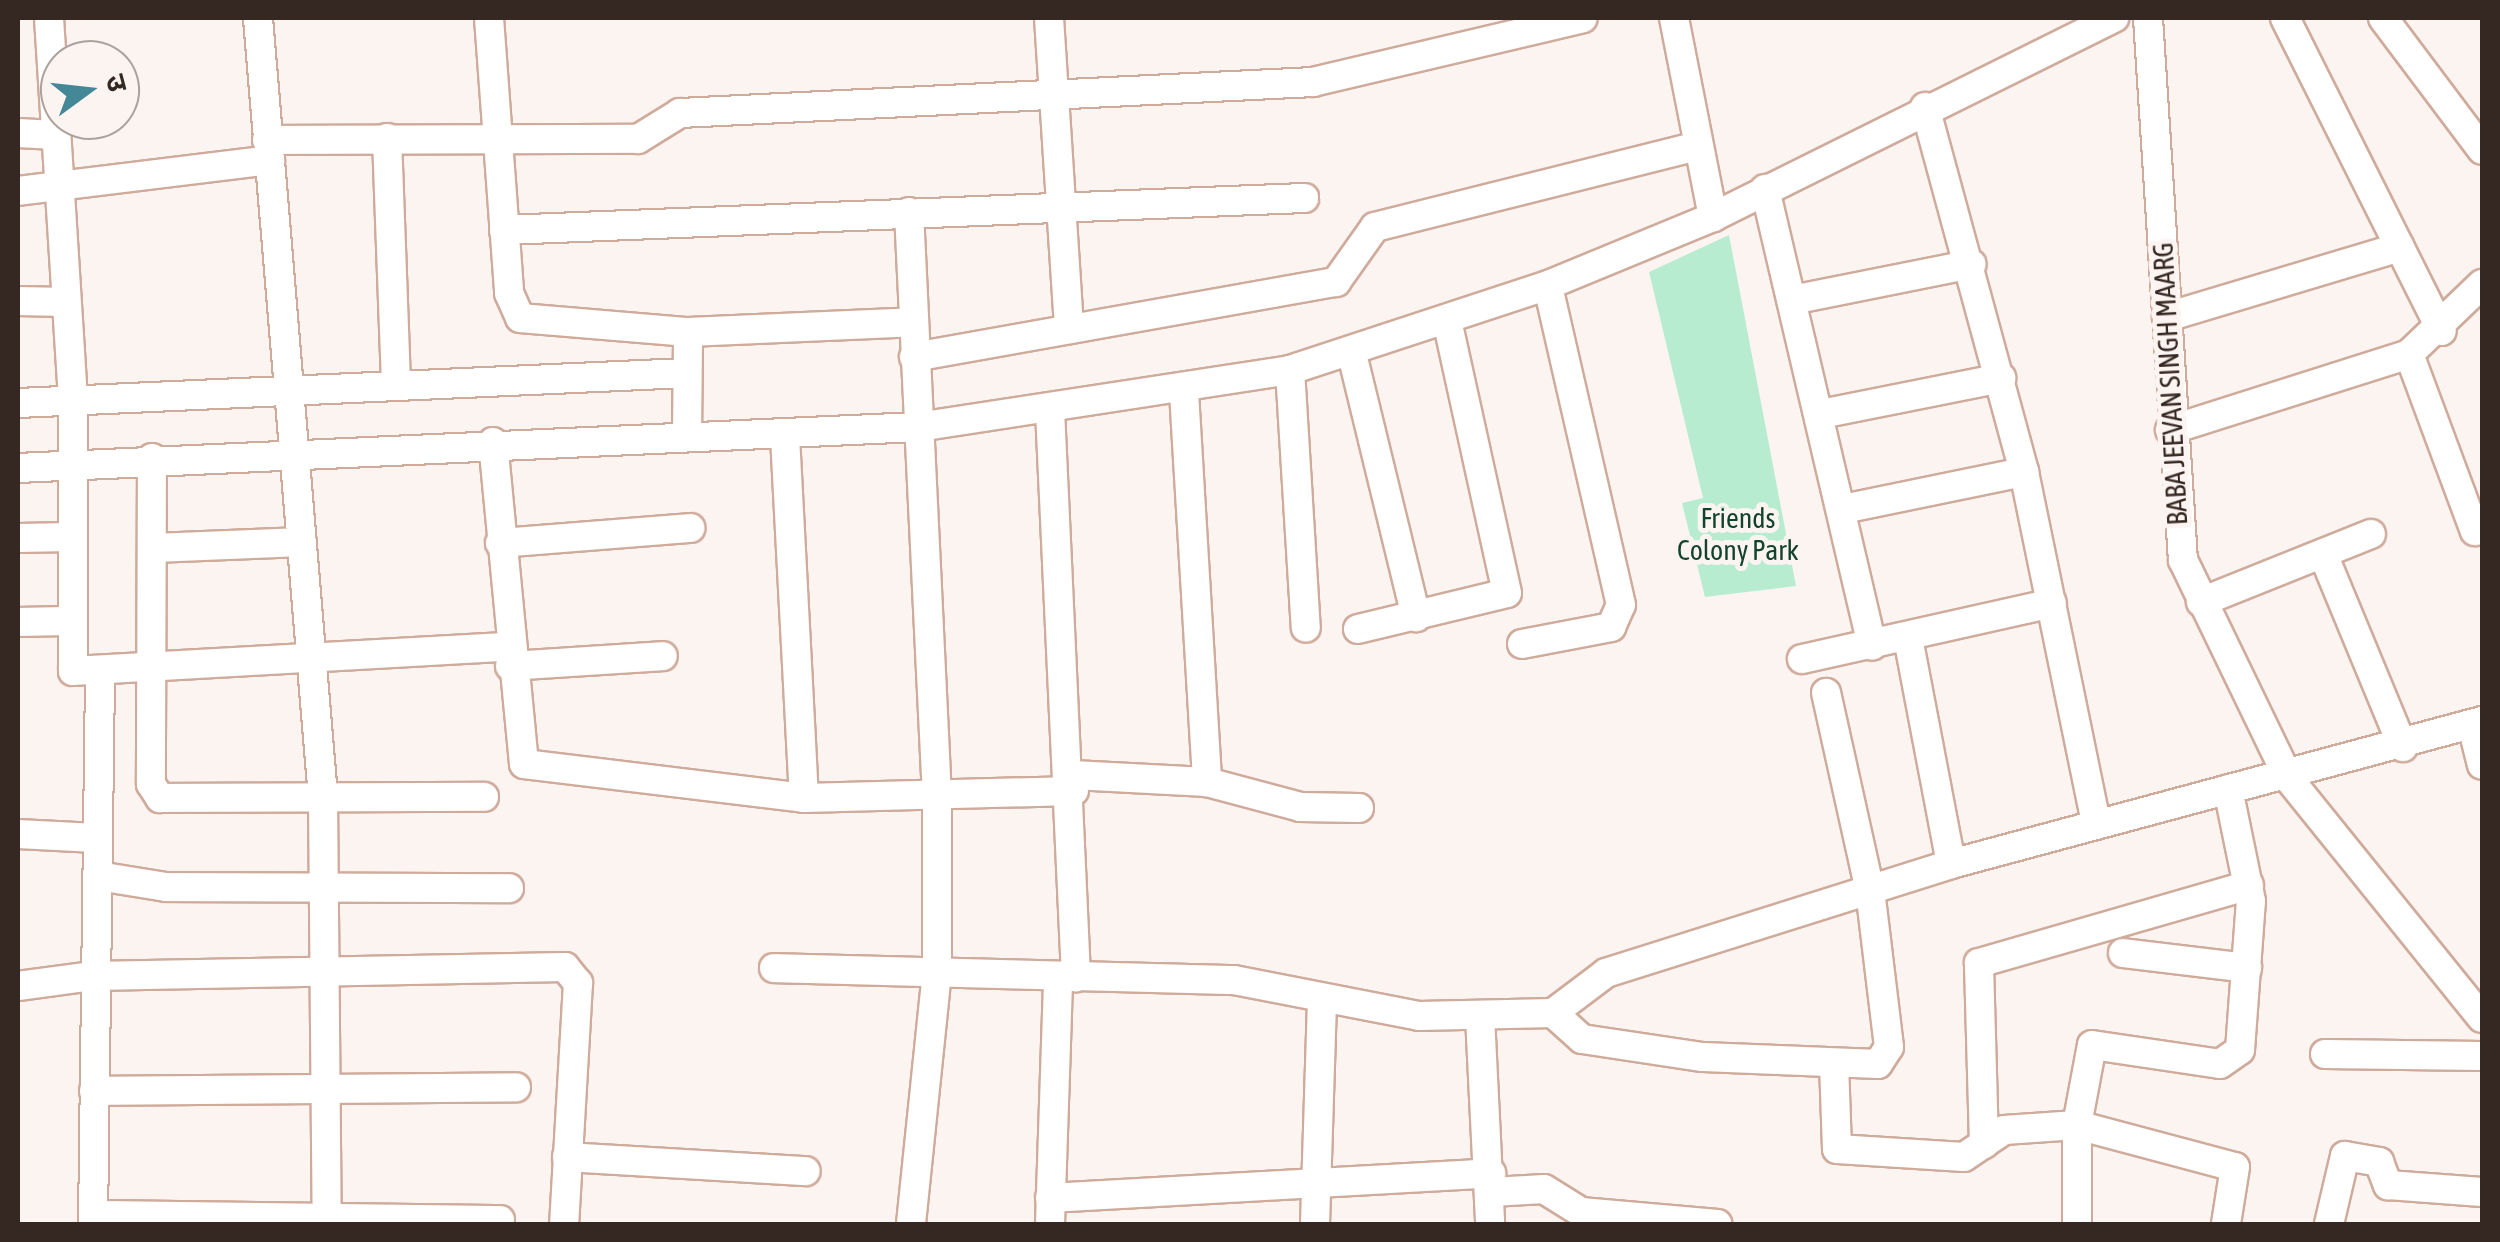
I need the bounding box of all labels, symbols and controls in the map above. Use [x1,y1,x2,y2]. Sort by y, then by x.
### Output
north arrow [40,40,140,140]
text: उ [99,71,135,95]
street label: BABA JEEVAN SINGH MAARG [2146,242,2194,526]
park label: Friends Colony Park [1677,501,1799,567]

